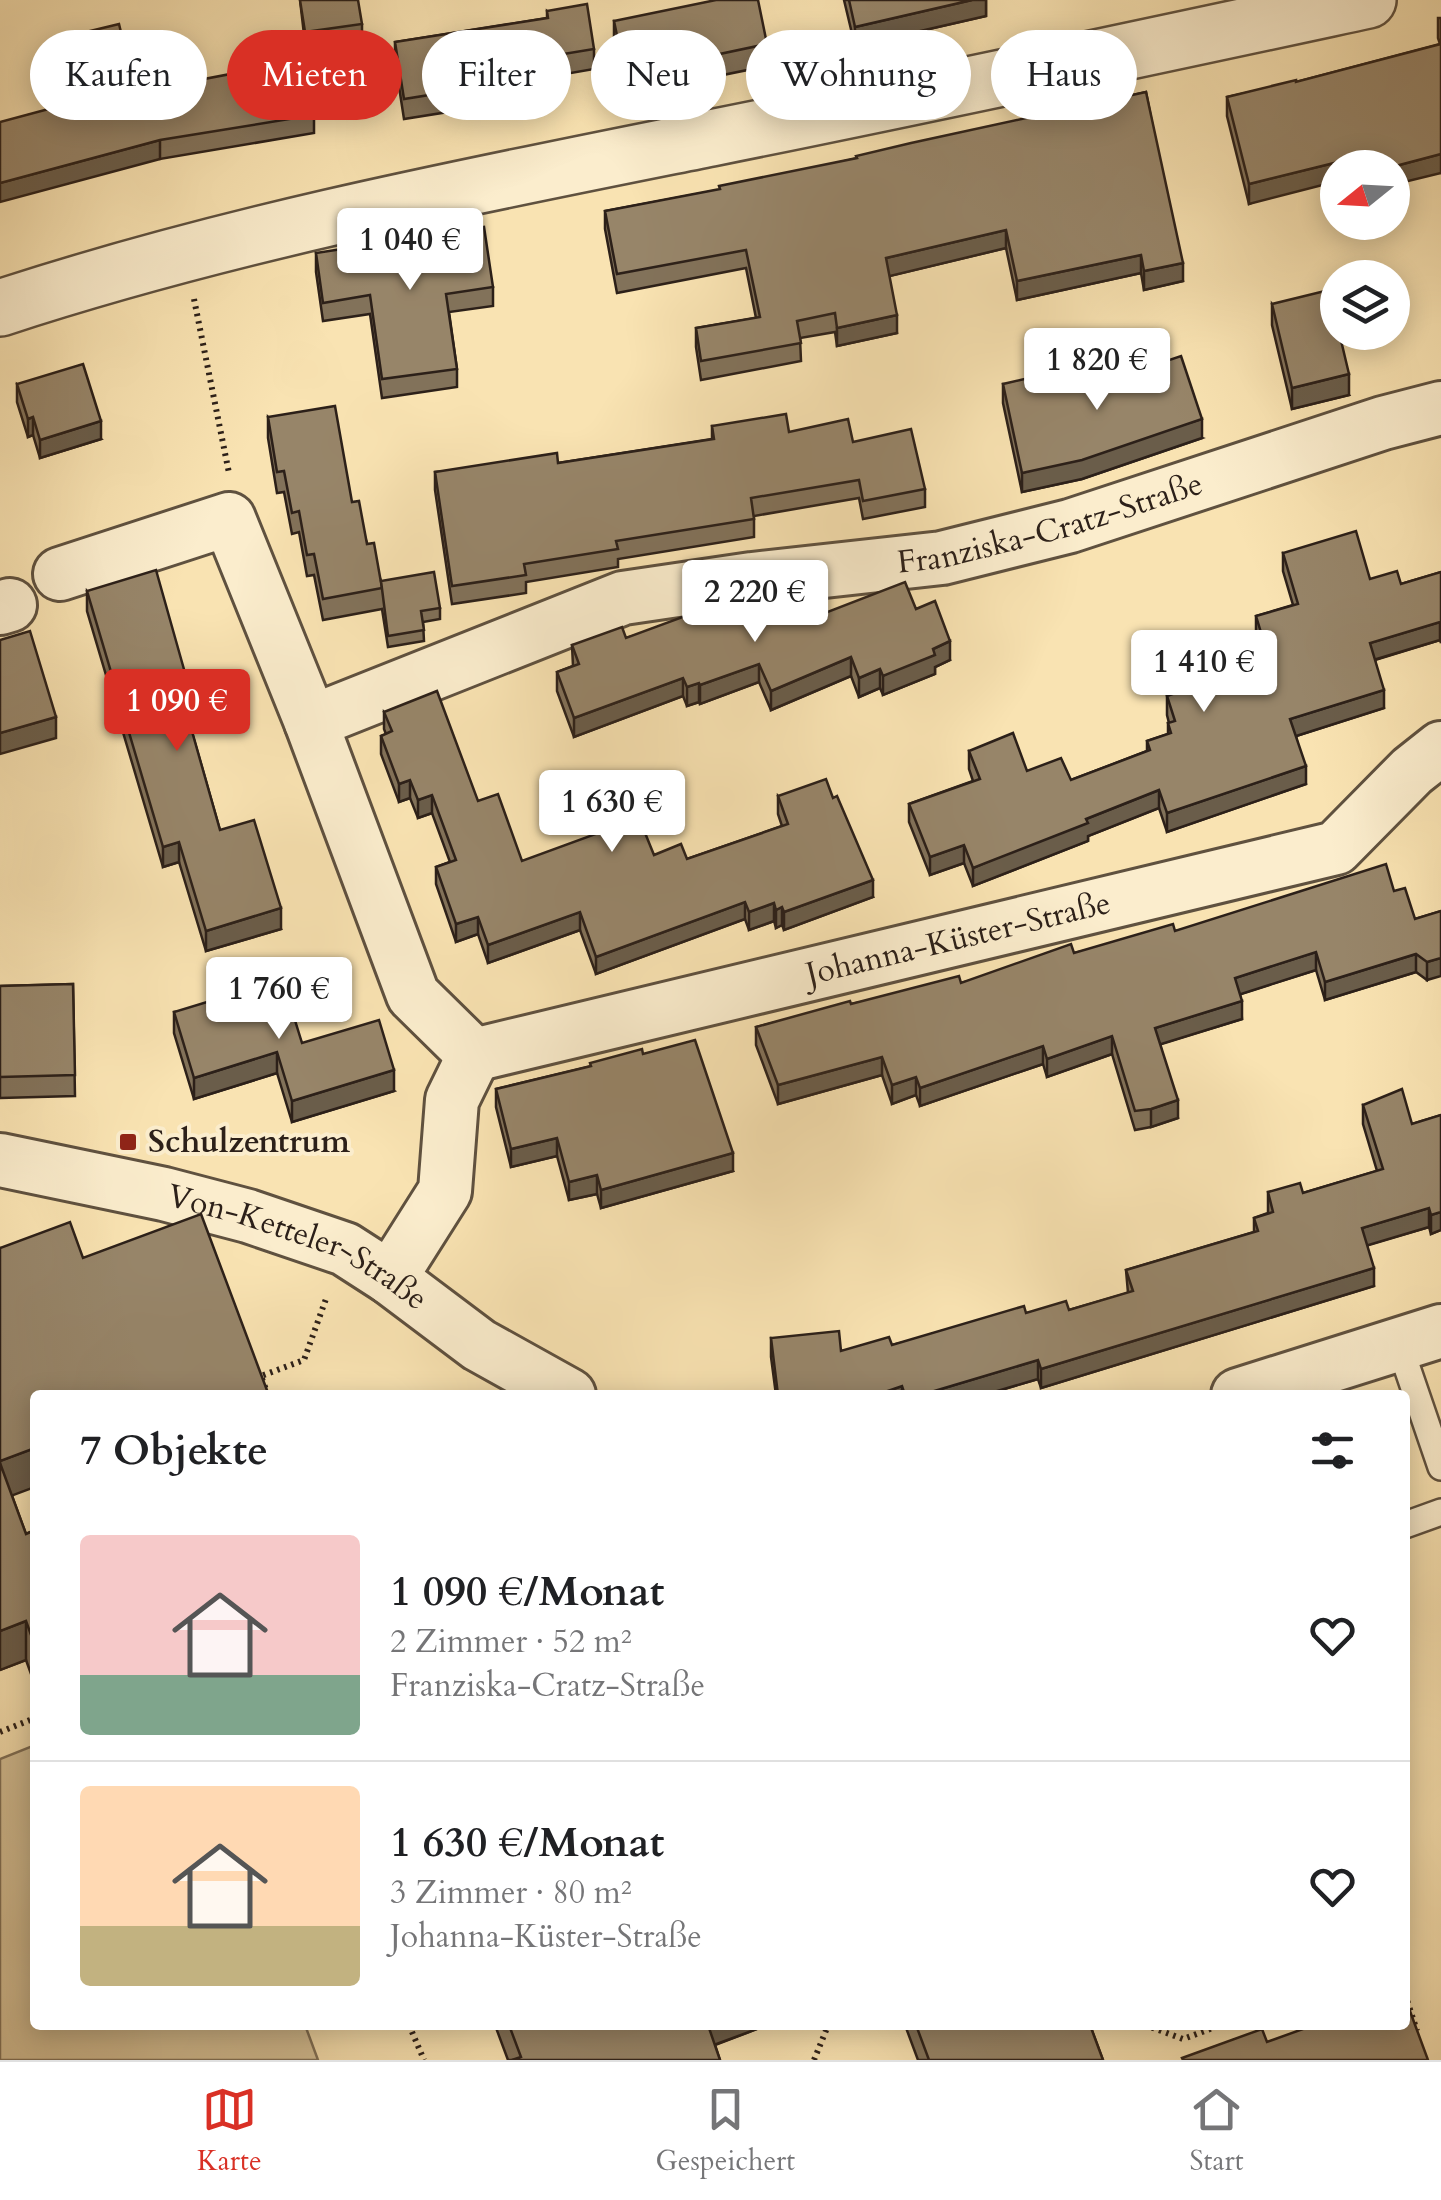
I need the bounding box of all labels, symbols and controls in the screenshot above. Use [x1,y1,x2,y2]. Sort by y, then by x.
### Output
chip: Kaufen [30,30,207,120]
chip: Mieten [227,30,402,120]
chip: Filter [422,30,571,120]
chip: Neu [591,30,726,120]
chip: Wohnung [746,30,971,120]
chip: Haus [991,30,1137,120]
north arrow [1320,150,1410,240]
map controls [1320,150,1410,350]
pin: 1 040 € [318,208,502,293]
text: 1 040 € [359,218,461,262]
button: layers [1320,260,1410,350]
pin: 1 820 € [1005,328,1189,413]
text: 1 820 € [1046,338,1148,382]
street label: Franziska-Cratz-Straße [895,462,1208,585]
pin: 2 220 € [663,560,847,645]
text: 2 220 € [704,570,806,614]
pin: 1 410 € [1112,630,1296,715]
text: 1 410 € [1153,640,1255,684]
pin: 1 090 € [85,669,269,754]
text: 1 090 € [126,679,228,723]
pin: 1 630 € [520,770,704,855]
text: 1 630 € [561,780,663,824]
street label: Johanna-Küster-Straße [798,881,1115,997]
pin: 1 760 € [187,957,371,1042]
text: 1 760 € [228,967,330,1011]
place label: Schulzentrum [148,1120,351,1164]
marker: Schulzentrum [117,1131,139,1153]
street label: Von-Ketteler-Straße [163,1174,437,1321]
text: 7 Objekte [80,1422,268,1479]
icon: filters [1305,1423,1360,1478]
text: 1 090 €/Monat [390,1563,664,1620]
icon: home [160,1575,280,1695]
icon: heart [1305,1608,1360,1663]
text: 2 Zimmer · 52 m² [390,1620,632,1664]
text: Franziska-Cratz-Straße [390,1664,705,1708]
text: 1 630 €/Monat [390,1814,664,1871]
icon: home [160,1826,280,1946]
icon: heart [1305,1859,1360,1914]
text: 3 Zimmer · 80 m² [390,1871,632,1915]
text: Johanna-Küster-Straße [390,1915,702,1959]
tab: Karte [197,2082,262,2180]
tab: Gespeichert [656,2082,795,2180]
tab: Start [1189,2082,1244,2180]

